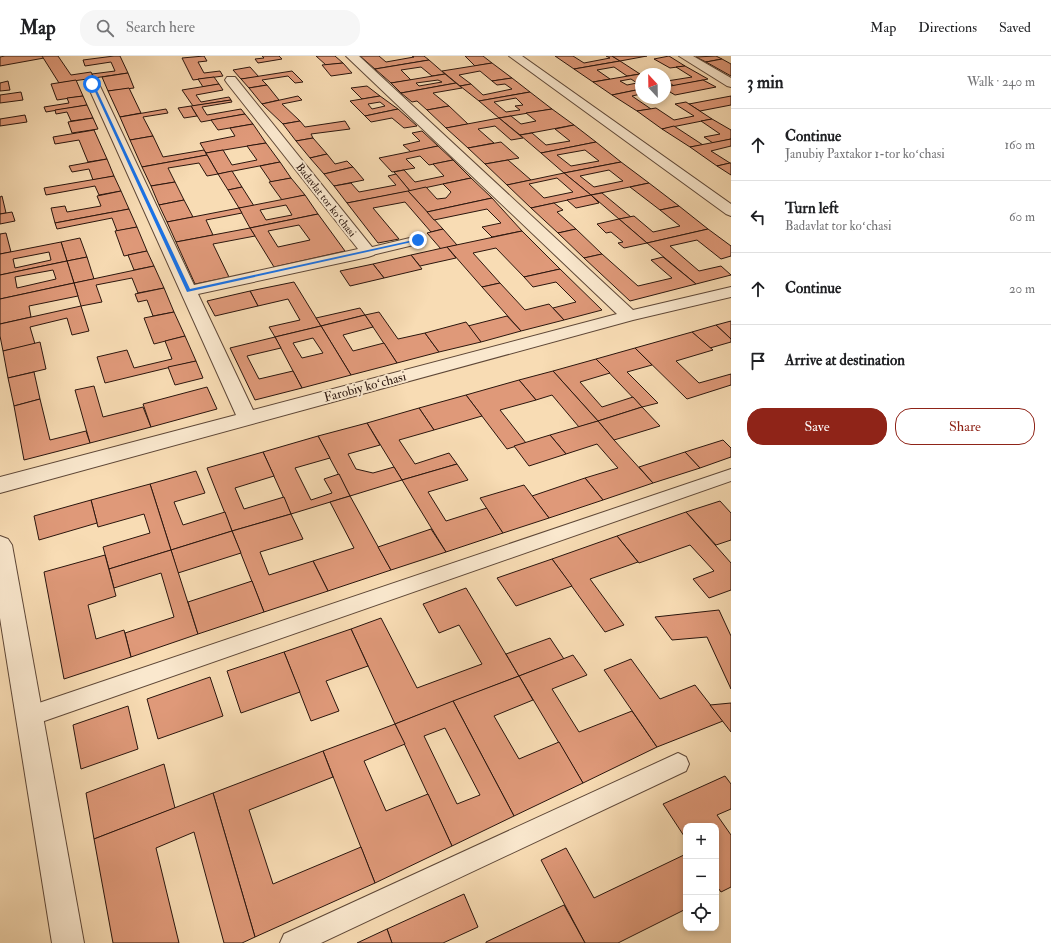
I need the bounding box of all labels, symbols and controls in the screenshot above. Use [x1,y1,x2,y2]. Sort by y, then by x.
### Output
search box [80,10,360,46]
text: Map [20,16,56,40]
icon: search [94,17,116,39]
text: Search here [126,18,195,37]
text: Map [870,19,896,36]
text: Directions [918,19,977,36]
text: Saved [999,19,1031,36]
north arrow [635,68,671,104]
text: 3 min [747,72,784,93]
text: Walk · 240 m [967,74,1035,90]
route start [83,75,101,93]
text: Continue [785,127,841,146]
icon: ahead [747,134,769,156]
text: 160 m [1004,137,1035,153]
text: Janubiy Paxtakor 1-tor koʻchasi [785,146,945,162]
street label: Badavlat tor koʻchasi [293,161,359,240]
text: Turn left [785,199,839,218]
icon: left [747,206,769,228]
text: 60 m [1009,209,1035,225]
text: Badavlat tor koʻchasi [785,218,891,234]
route end [409,231,427,249]
icon: ahead [747,278,769,300]
text: Continue [785,279,841,298]
text: 20 m [1009,281,1035,297]
icon: arrive [747,350,769,372]
text: Arrive at destination [785,351,905,370]
street label: Farobiy koʻchasi [322,368,409,407]
button: Save [747,408,887,445]
button: Share [895,408,1035,445]
map controls [683,823,719,931]
button: + [683,823,719,859]
button: − [683,859,719,895]
button: locate [683,895,719,931]

